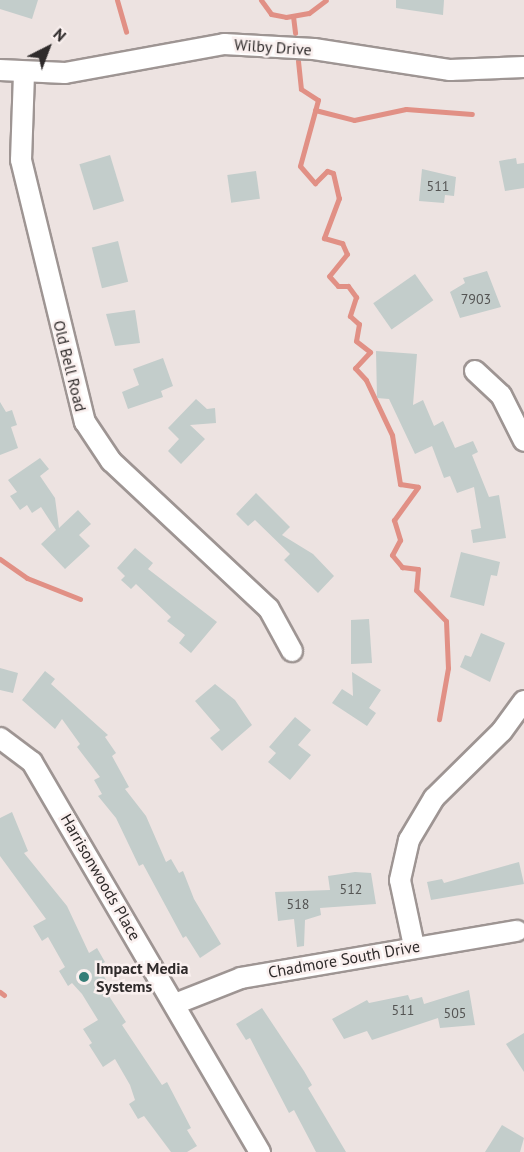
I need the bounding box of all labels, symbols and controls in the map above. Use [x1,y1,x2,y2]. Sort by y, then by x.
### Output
north arrow [18,18,78,78]
text: N [49,24,71,46]
street label: Wilby Drive [233,35,313,59]
house number: 511 [427,178,449,194]
house number: 7903 [461,291,491,307]
street label: Old Bell Road [49,318,91,414]
street label: Harrisonwoods Place [57,810,145,944]
house number: 512 [340,881,362,897]
house number: 518 [287,896,309,912]
street label: Chadmore South Drive [267,936,421,982]
place label: Impact Media Systems [96,958,188,996]
marker: Impact Media Systems [77,970,91,984]
house number: 511 [392,1002,414,1018]
house number: 505 [444,1005,466,1021]

